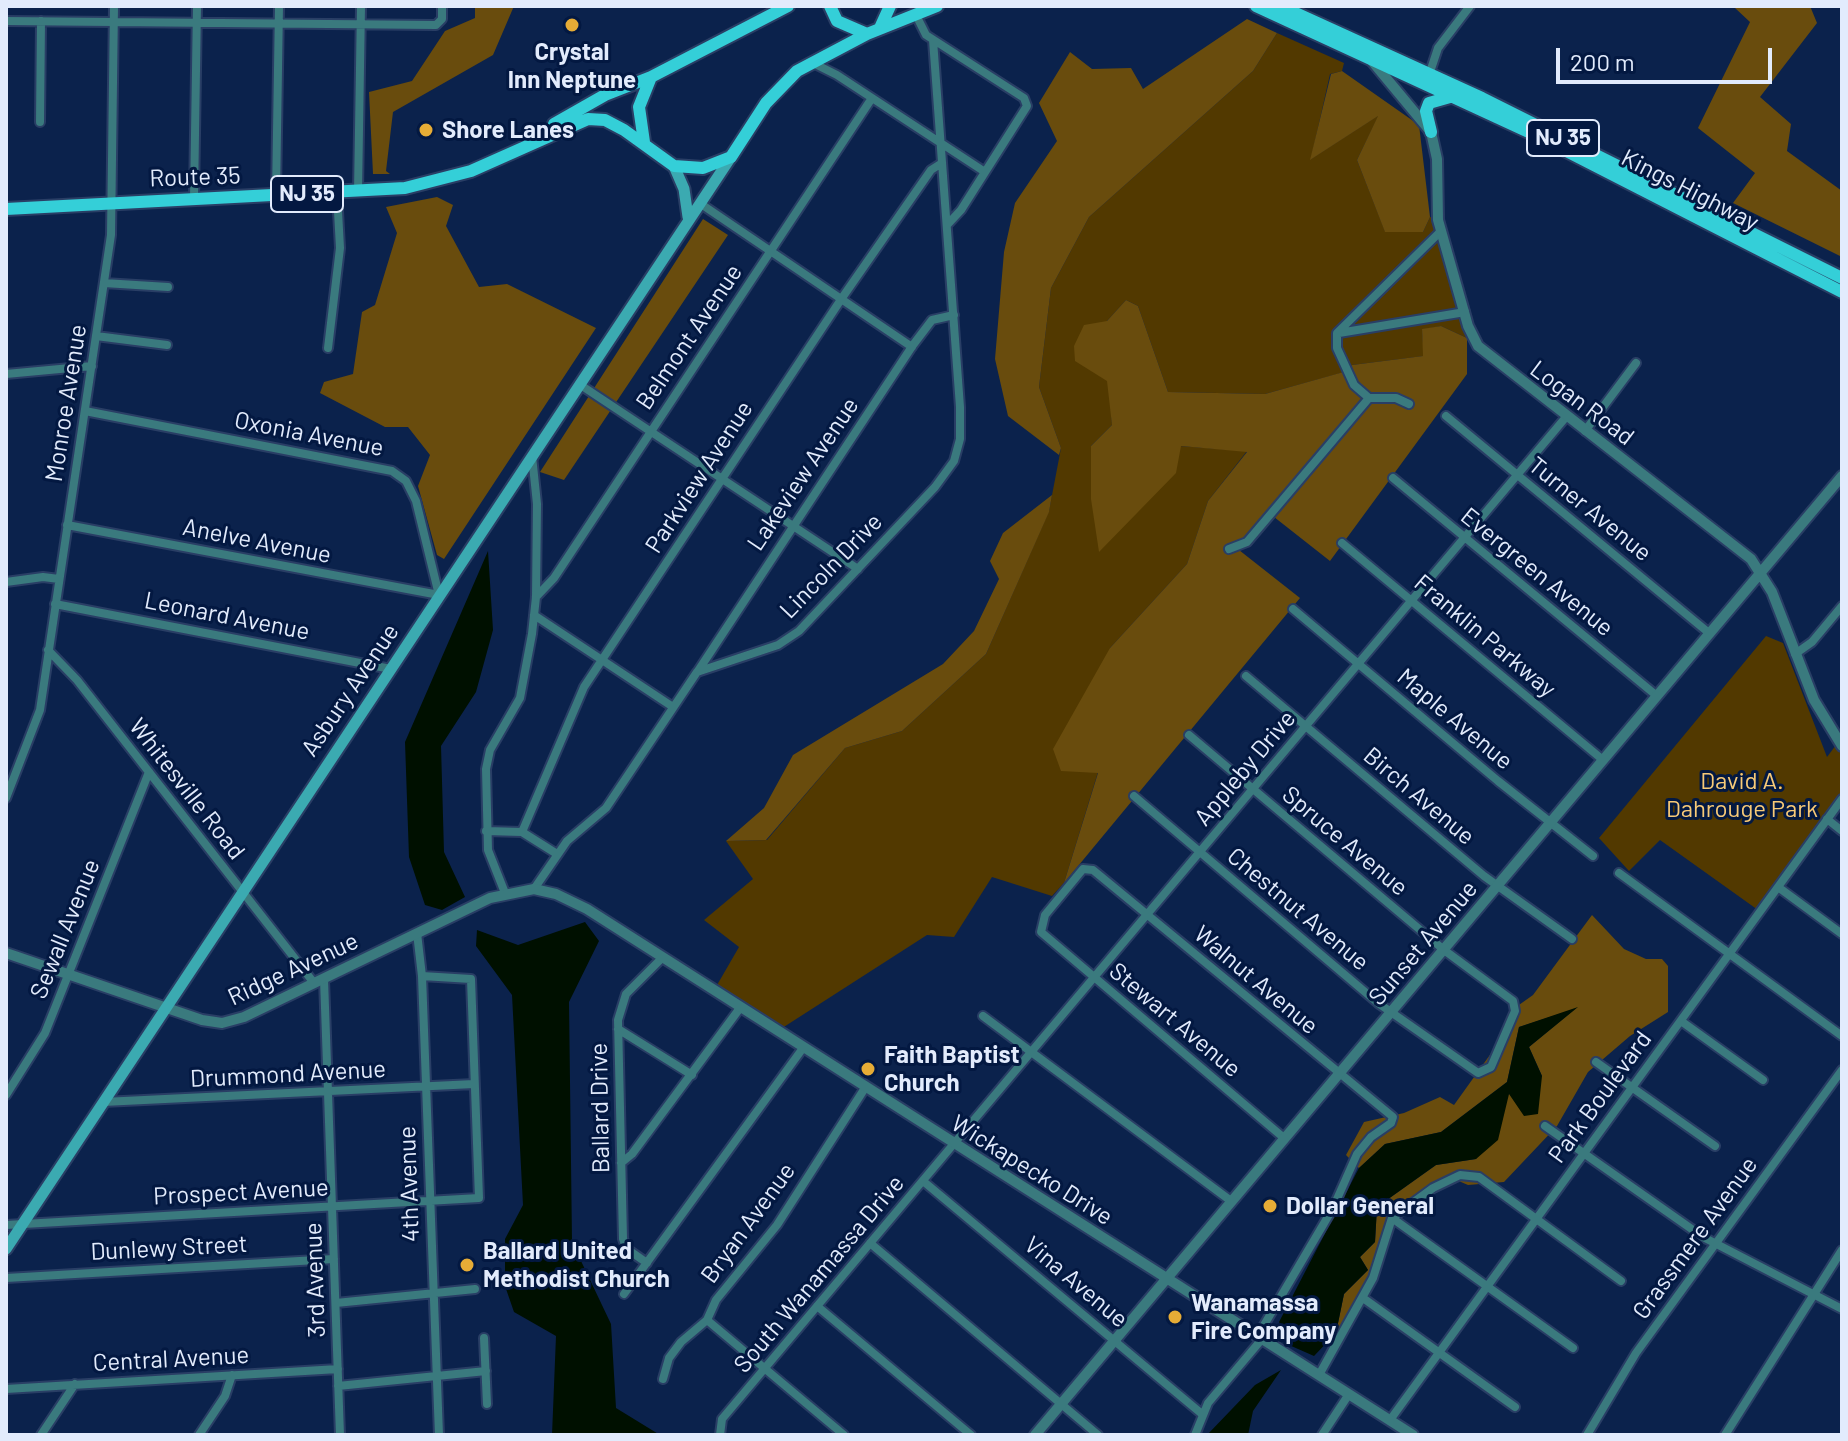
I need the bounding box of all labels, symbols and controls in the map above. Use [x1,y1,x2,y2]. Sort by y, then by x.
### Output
marker: Crystal Inn Neptune [563,16,581,34]
scale bar [1560,32,1776,82]
place label: Crystal Inn Neptune [508,38,636,94]
text: 200 m [1570,47,1635,76]
place label: Shore Lanes [442,116,574,144]
road number: NJ 35 [1527,120,1599,156]
marker: Shore Lanes [417,121,435,139]
street label: Kings Highway [1616,143,1764,237]
street label: Route 35 [149,161,241,193]
road number: NJ 35 [271,176,343,212]
street label: Belmont Avenue [630,259,748,415]
street label: Monroe Avenue [39,322,93,484]
street label: Logan Road [1524,355,1640,451]
street label: Lakeview Avenue [741,392,865,556]
street label: Parkview Avenue [639,396,759,558]
street label: Oxonia Avenue [232,405,386,463]
street label: Turner Avenue [1523,451,1657,567]
street label: Evergreen Avenue [1455,502,1619,642]
street label: Lincoln Drive [774,508,888,624]
street label: Anelve Avenue [180,513,334,569]
street label: Franklin Parkway [1408,568,1562,704]
street label: Leonard Avenue [142,586,312,646]
street label: Asbury Avenue [295,618,405,762]
street label: Maple Avenue [1391,662,1519,776]
street label: Appleby Drive [1188,705,1302,831]
street label: Whitesville Road [123,713,251,865]
street label: Birch Avenue [1358,741,1480,851]
park label: David A. Dahrouge Park [1666,767,1818,823]
street label: Spruce Avenue [1276,780,1414,902]
street label: Chestnut Avenue [1221,841,1375,977]
street label: Sewall Avenue [24,855,106,1003]
street label: Sunset Avenue [1363,875,1483,1011]
street label: Walnut Avenue [1188,920,1324,1040]
street label: Ridge Avenue [223,926,363,1012]
street label: Stewart Avenue [1103,957,1247,1083]
street label: Park Boulevard [1542,1025,1658,1169]
place label: Faith Baptist Church [884,1041,1020,1097]
street label: Ballard Drive [584,1043,616,1173]
street label: Drummond Avenue [189,1054,387,1094]
marker: Faith Baptist Church [859,1060,877,1078]
street label: Wickapecko Drive [946,1109,1118,1231]
street label: 4th Avenue [393,1126,425,1242]
street label: Grassmere Avenue [1627,1151,1763,1325]
street label: Bryan Avenue [695,1157,801,1289]
street label: South Wanamassa Drive [728,1169,910,1379]
street label: Prospect Avenue [153,1173,329,1211]
place label: Dollar General [1286,1192,1434,1220]
marker: Dollar General [1261,1197,1279,1215]
street label: 3rd Avenue [299,1222,331,1338]
street label: Dunlewy Street [90,1230,248,1266]
street label: Vina Avenue [1018,1230,1134,1334]
place label: Ballard United Methodist Church [483,1237,670,1293]
marker: Ballard United Methodist Church [458,1256,476,1274]
place label: Wanamassa Fire Company [1191,1289,1336,1345]
marker: Wanamassa Fire Company [1166,1308,1184,1326]
street label: Central Avenue [92,1341,250,1377]

